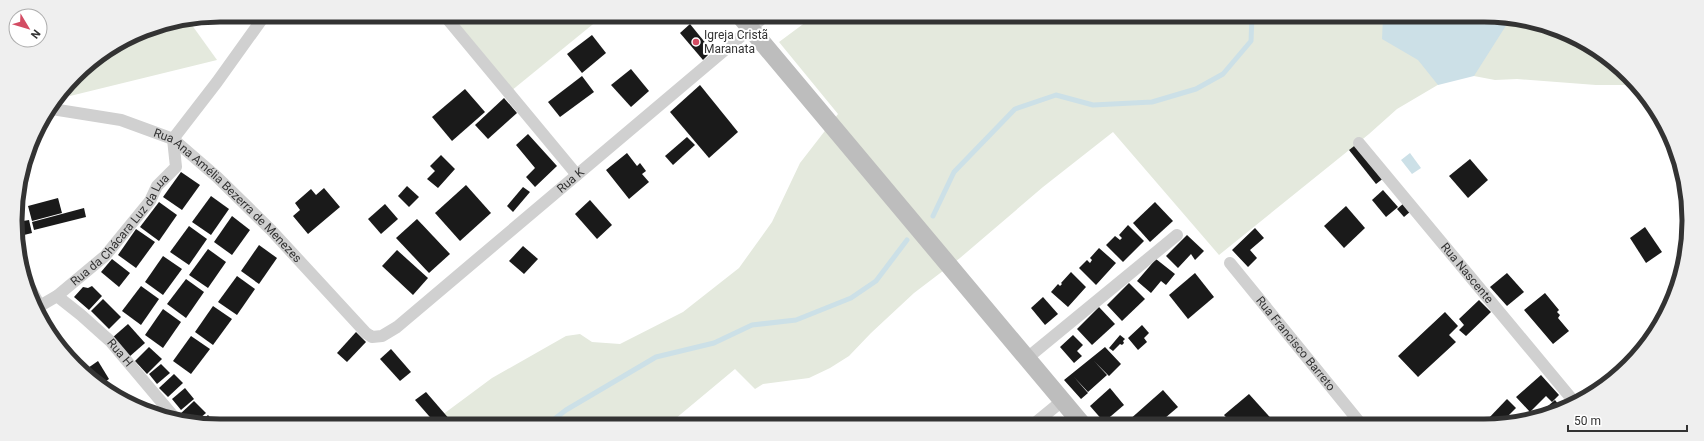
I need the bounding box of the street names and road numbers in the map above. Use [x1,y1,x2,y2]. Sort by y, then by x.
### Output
street label: Rua Ana Amélia Bezerra de Menezes [152,126,304,265]
street label: Rua K [554,165,587,196]
street label: Rua da Chácara Luz da Lua [68,171,172,289]
street label: Rua Nascente [1438,240,1496,306]
street label: Rua Francisco Barreto [1253,294,1338,394]
street label: Rua H [104,336,136,370]

